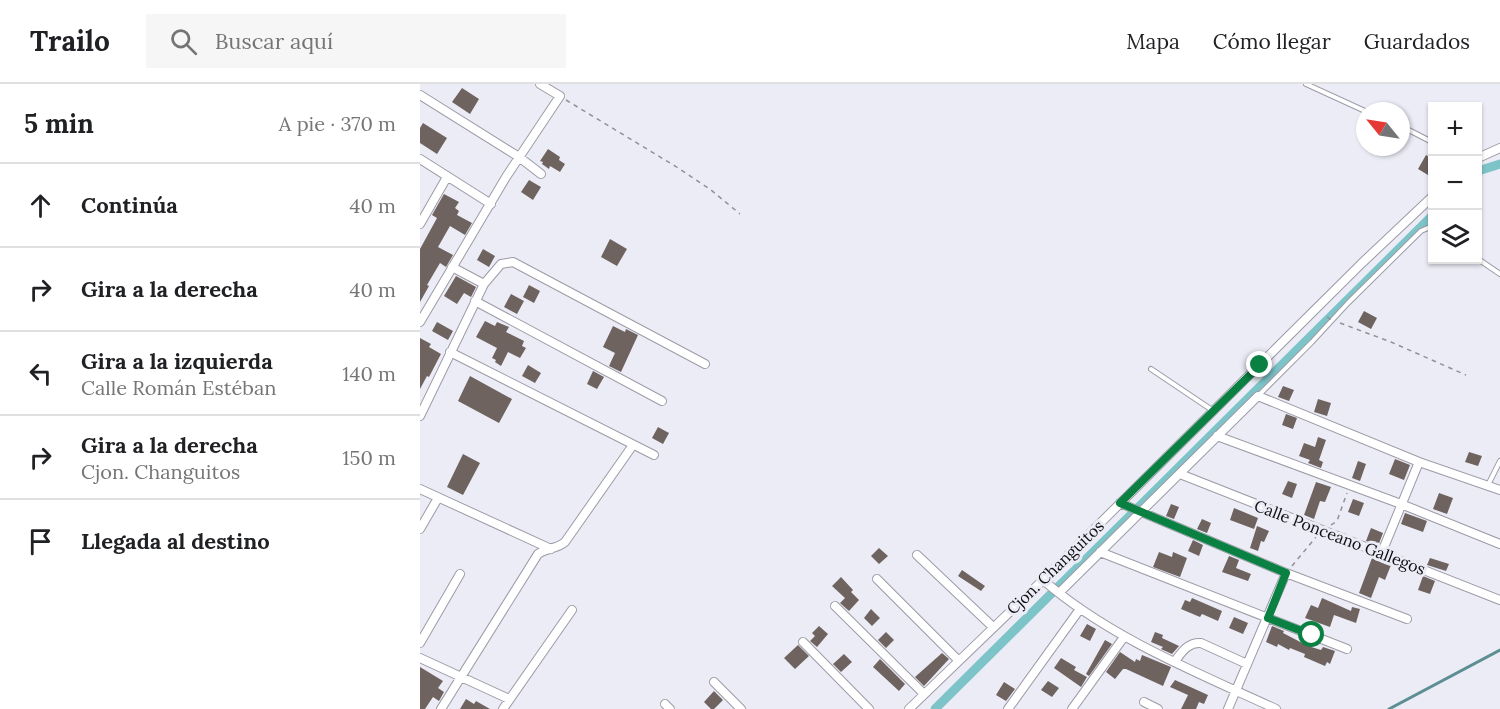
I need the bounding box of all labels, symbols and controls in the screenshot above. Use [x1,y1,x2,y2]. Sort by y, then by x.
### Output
search box [146,14,566,68]
text: Trailo [30,23,110,59]
icon: search [167,25,200,58]
text: Buscar aquí [215,27,333,55]
text: Mapa [1126,28,1180,55]
text: Cómo llegar [1213,28,1331,55]
text: Guardados [1364,28,1470,55]
north arrow [1356,102,1410,156]
map controls [1428,102,1482,264]
button: + [1428,102,1482,156]
text: 5 min [24,107,94,140]
text: A pie · 370 m [279,111,396,136]
button: − [1428,156,1482,210]
icon: ahead [24,189,57,222]
text: Continúa [81,191,178,219]
text: 40 m [350,193,396,218]
button: layers [1428,210,1482,264]
icon: right [24,273,57,306]
text: Gira a la derecha [81,275,258,303]
text: 40 m [350,277,396,302]
text: Gira a la izquierda [81,347,273,375]
route end [1246,351,1272,377]
icon: left [24,357,57,390]
text: 140 m [342,361,396,386]
text: Calle Román Estéban [81,375,276,400]
text: Gira a la derecha [81,431,258,459]
icon: right [24,441,57,474]
text: 150 m [342,445,396,470]
text: Cjon. Changuitos [81,459,240,484]
street label: Calle Ponceano Gallegos [1252,495,1428,579]
street label: Cjon. Changuitos [1002,516,1108,618]
icon: arrive [24,525,57,558]
text: Llegada al destino [81,527,270,555]
route start [1298,621,1324,647]

